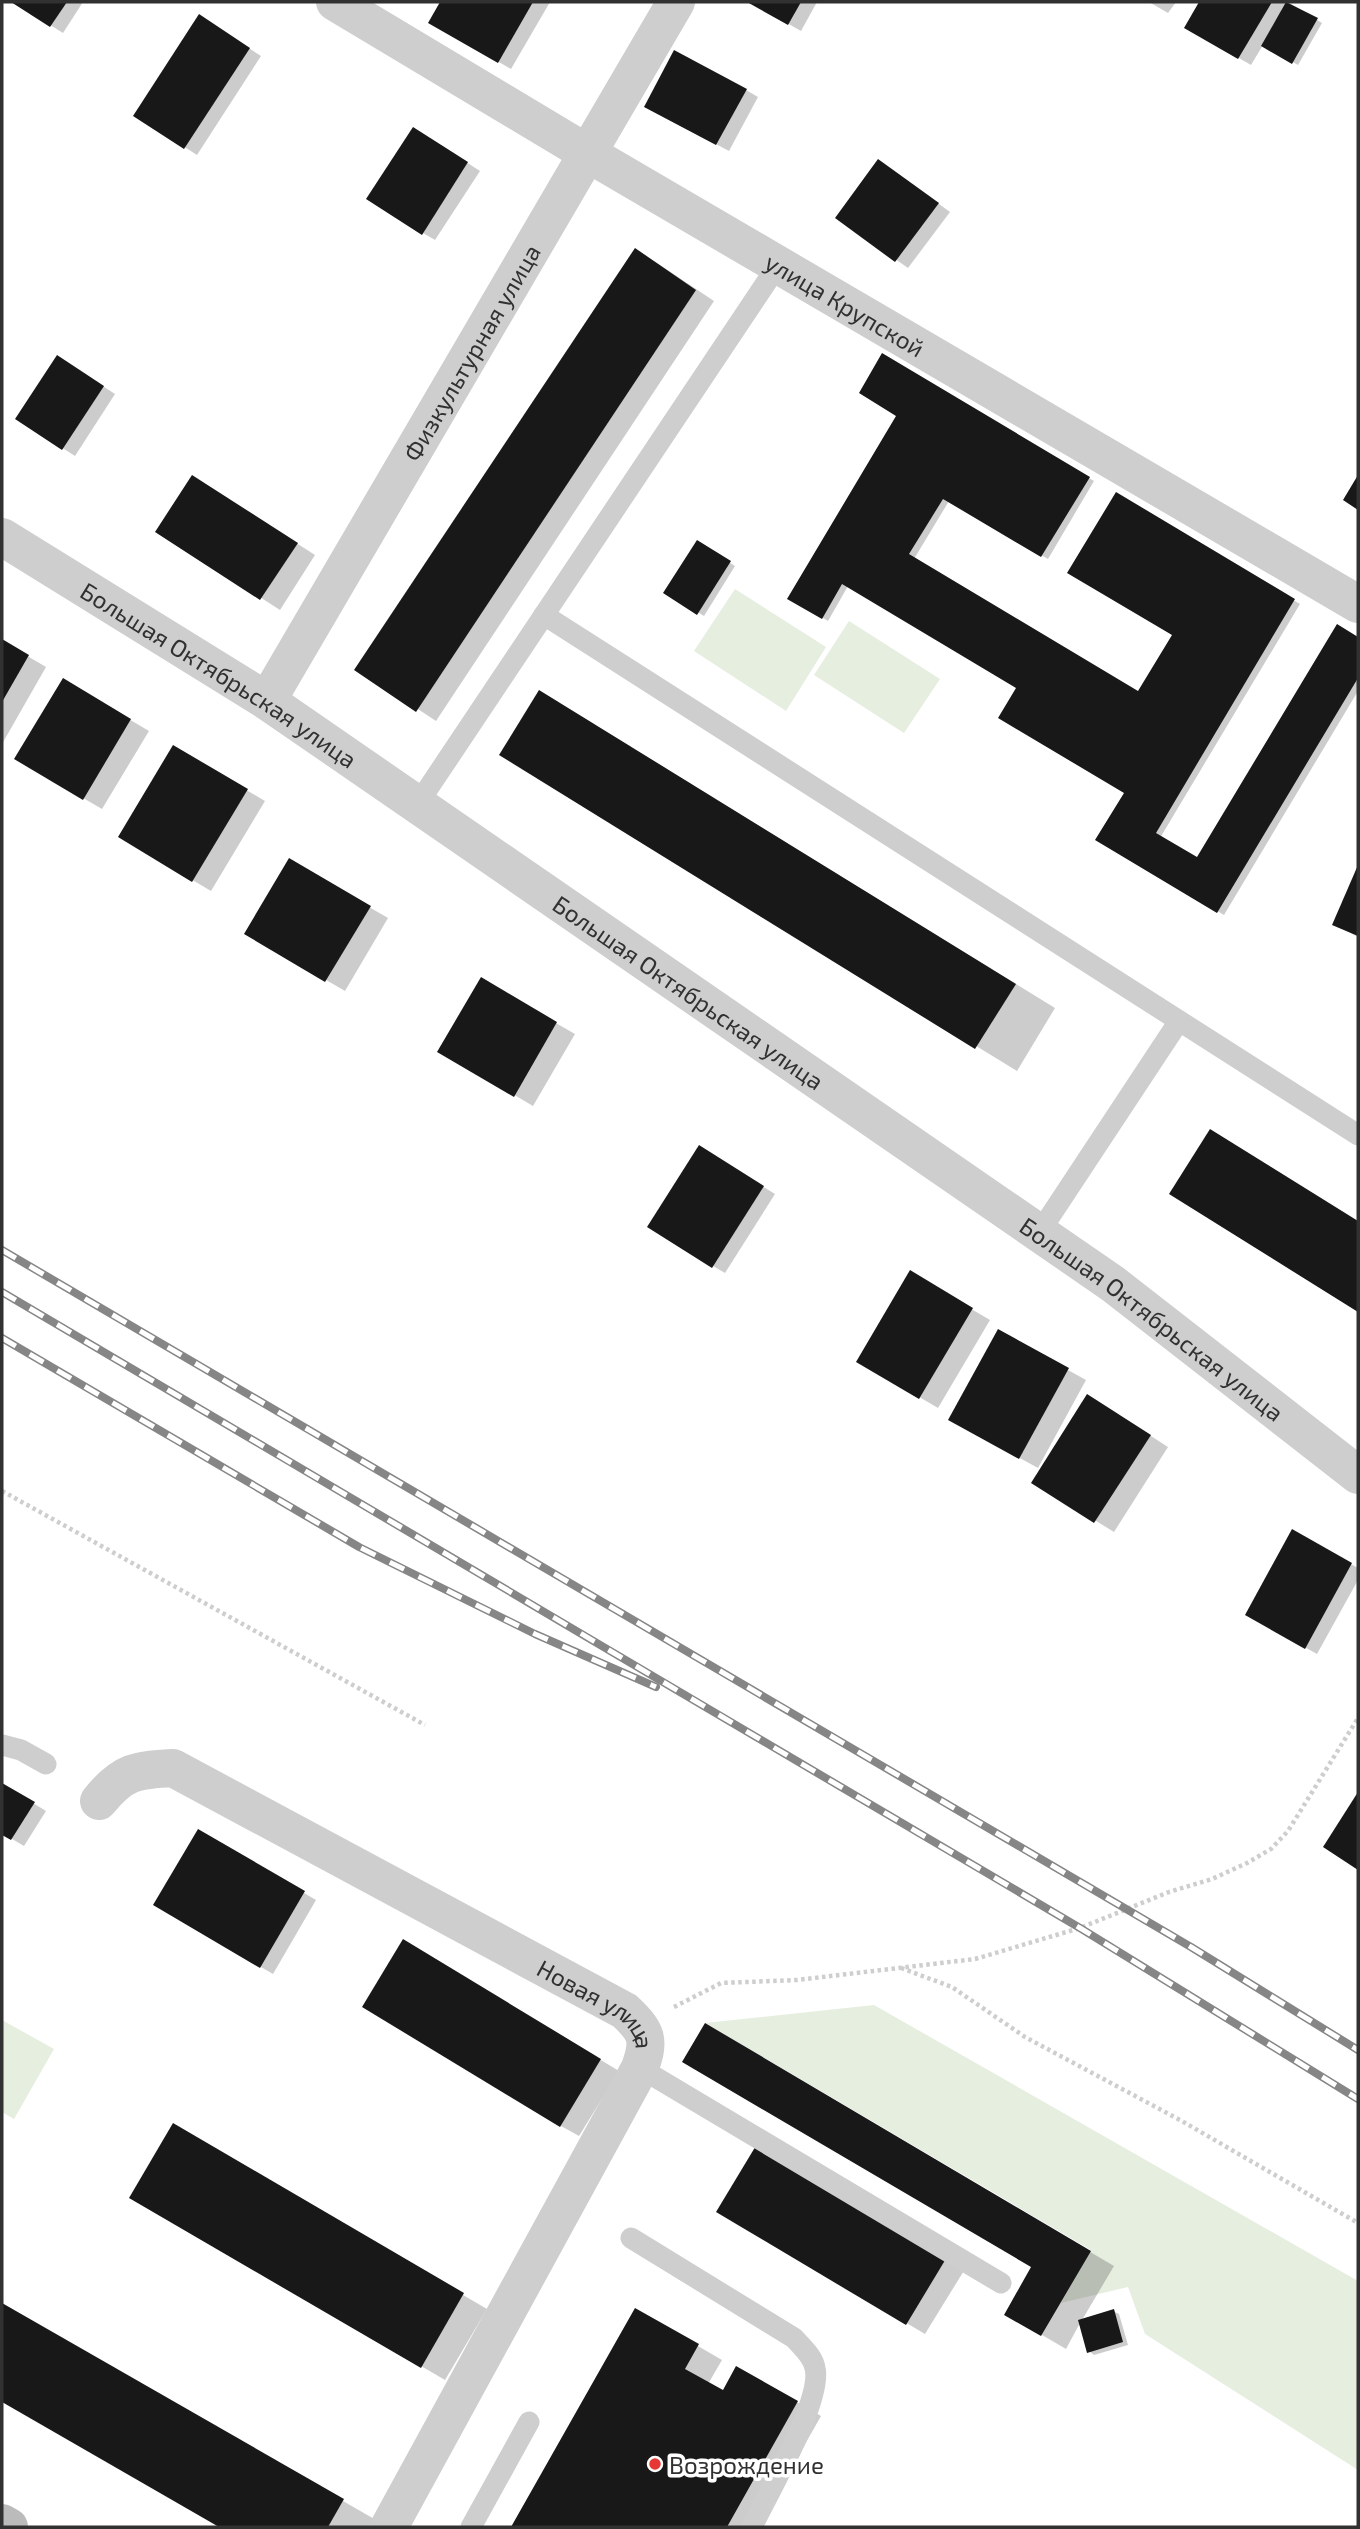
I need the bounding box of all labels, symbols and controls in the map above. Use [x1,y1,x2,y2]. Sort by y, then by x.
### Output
street label: Физкультурная улица [396,239,546,466]
street label: улица Крупской [760,246,930,362]
street label: Большая Октябрьская улица [76,575,363,773]
street label: Большая Октябрьская улица [548,888,830,1095]
street label: Большая Октябрьская улица [1015,1210,1290,1426]
street label: Новая улица [533,1952,660,2050]
place label: Возрождение [669,2450,824,2479]
marker: Возрождение [647,2456,663,2472]

